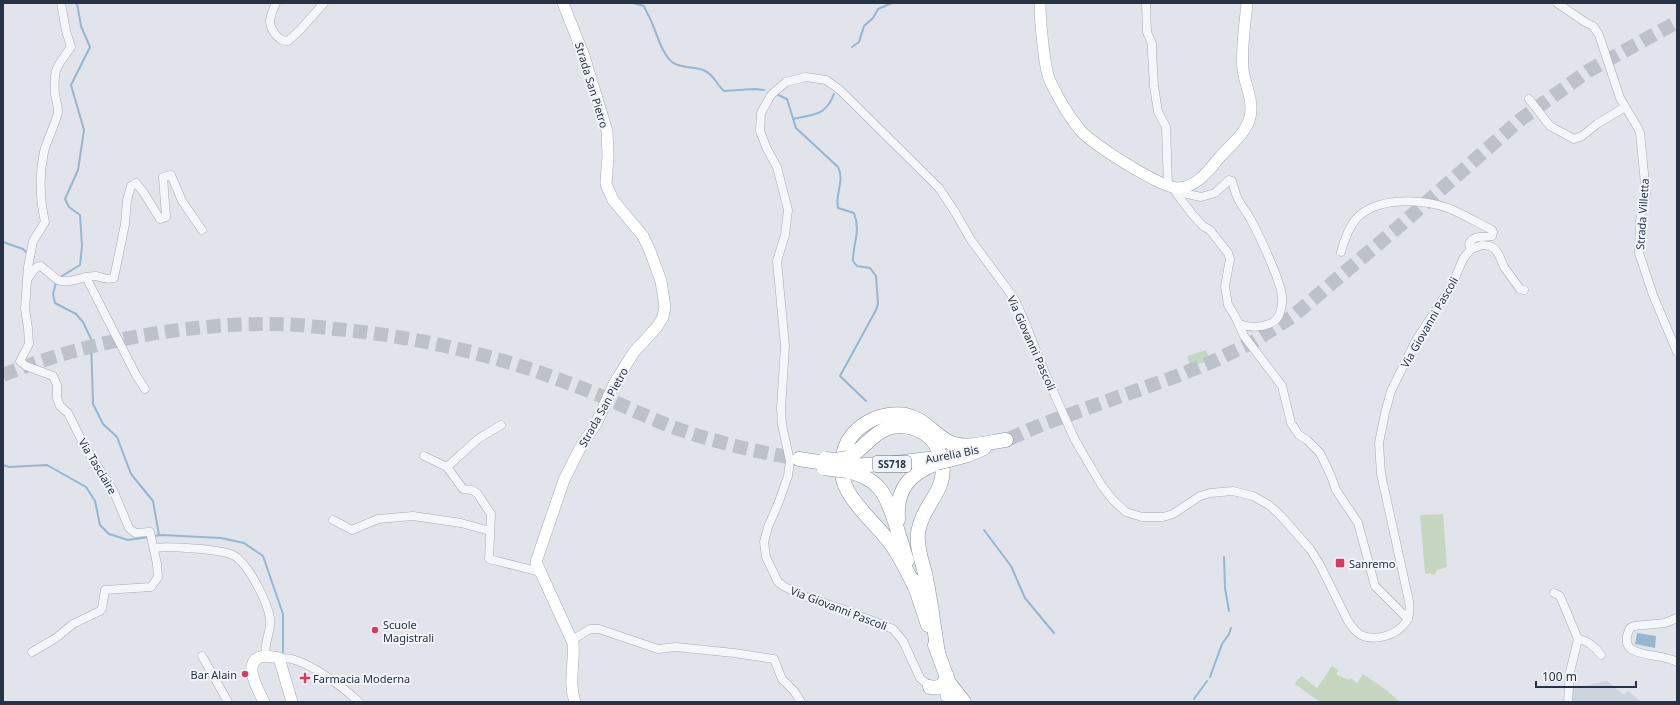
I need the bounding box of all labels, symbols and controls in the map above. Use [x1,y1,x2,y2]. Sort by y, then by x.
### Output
street label: Strada San Pietro [572,40,612,130]
street label: Strada Villetta [1632,178,1652,250]
street label: Via Giovanni Pascoli [1397,274,1461,370]
street label: Via Giovanni Pascoli [1004,293,1060,393]
street label: Strada San Pietro [575,364,631,449]
street label: Via Tasciaire [75,435,121,497]
street label: Aurelia Bis [924,441,980,467]
road number: SS718 [873,456,911,472]
place label: Sanremo [1349,556,1396,571]
marker: Sanremo [1334,557,1346,569]
street label: Via Giovanni Pascoli [788,583,890,633]
place label: Scuole Magistrali [383,617,434,645]
marker: Scuole Magistrali [370,625,380,635]
scale bar [1536,663,1636,689]
place label: Bar Alain [191,667,237,682]
text: 100 m [1542,668,1577,685]
marker: Bar Alain [240,669,250,679]
place label: Farmacia Moderna [313,671,410,686]
marker: Farmacia Moderna [300,673,310,683]

